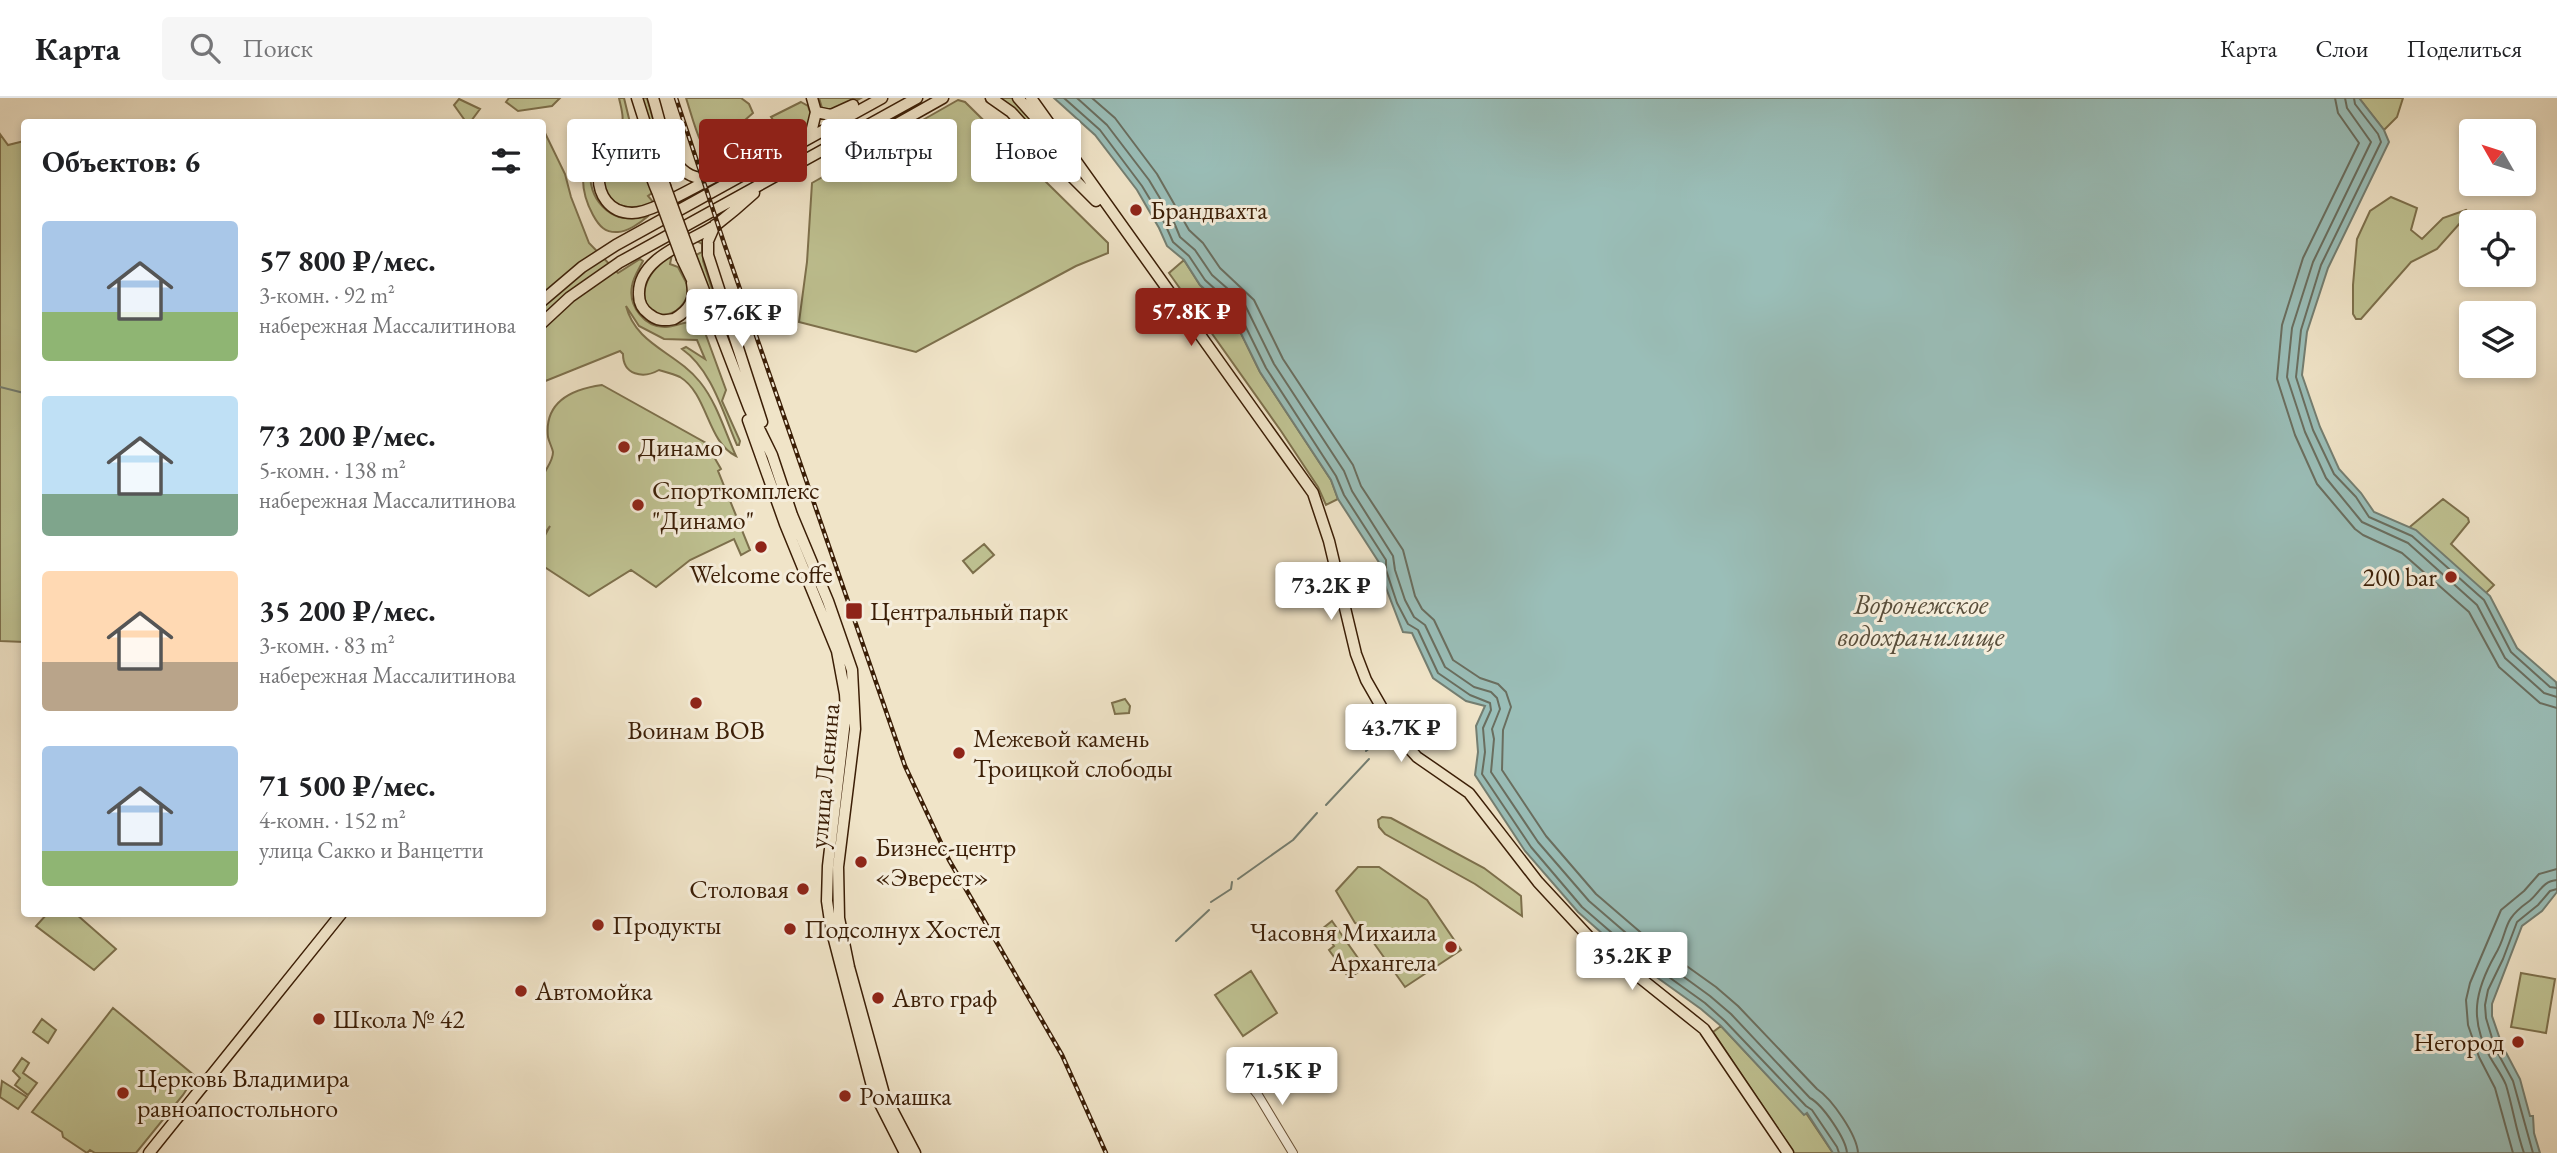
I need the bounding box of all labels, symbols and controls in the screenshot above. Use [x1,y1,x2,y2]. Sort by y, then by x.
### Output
search box [162,17,652,80]
text: Карта [35,27,120,70]
icon: search [186,29,224,67]
text: Поиск [242,31,313,65]
text: Карта [2220,33,2277,64]
text: Слои [2315,33,2369,64]
text: Поделиться [2407,33,2522,64]
chip: Купить [567,119,685,182]
chip: Снять [699,119,807,182]
chip: Фильтры [821,119,957,182]
chip: Новое [971,119,1081,182]
north arrow [2459,119,2536,196]
map controls [2459,119,2536,378]
text: Объектов: 6 [42,142,200,181]
icon: filters [487,142,525,180]
place label: Брандвахта [1150,193,1268,227]
marker: Брандвахта [1128,202,1144,218]
button: locate [2459,210,2536,287]
text: 57 800 ₽/мес. [259,241,436,280]
icon: home [98,249,182,333]
text: 3-комн. · 92 m² [259,280,395,310]
pin: 57.8K ₽ [1126,288,1256,348]
pin: 57.6K ₽ [677,289,807,349]
text: 57.8K ₽ [1151,296,1231,326]
text: 57.6K ₽ [702,297,782,327]
button: layers [2459,301,2536,378]
text: набережная Массалитинова [259,310,516,340]
text: 73 200 ₽/мес. [259,416,436,455]
icon: home [98,424,182,508]
place label: Динамо [638,430,723,464]
marker: Динамо [616,439,632,455]
text: 5-комн. · 138 m² [259,455,406,485]
place label: Спорткомплекс "Динамо" [652,473,820,537]
text: набережная Массалитинова [259,485,516,515]
marker: Спорткомплекс "Динамо" [630,497,646,513]
marker: Welcome coffe [753,539,769,555]
place label: Welcome coffe [689,557,833,591]
place label: 200 bar [2362,560,2437,594]
pin: 73.2K ₽ [1266,562,1396,622]
marker: 200 bar [2443,569,2459,585]
text: 73.2K ₽ [1291,570,1371,600]
water label: Воронежское водохранилище [1838,586,2005,654]
text: 35 200 ₽/мес. [259,591,436,630]
place label: Центральный парк [870,594,1069,628]
icon: home [98,599,182,683]
marker: Центральный парк [844,601,864,621]
text: 3-комн. · 83 m² [259,630,395,660]
text: набережная Массалитинова [259,660,516,690]
marker: Воинам ВОВ [688,695,704,711]
street label: улица Ленина [801,701,847,850]
pin: 43.7K ₽ [1336,704,1466,764]
text: 43.7K ₽ [1361,712,1441,742]
place label: Воинам ВОВ [627,713,765,747]
place label: Межевой камень Троицкой слободы [973,721,1173,785]
marker: Межевой камень Троицкой слободы [951,745,967,761]
text: 71 500 ₽/мес. [259,766,436,805]
icon: home [98,774,182,858]
text: 4-комн. · 152 m² [259,805,406,835]
place label: Бизнес-центр «Эверест» [875,830,1016,894]
text: улица Сакко и Ванцетти [259,835,484,865]
marker: Бизнес-центр «Эверест» [853,854,869,870]
place label: Столовая [689,872,789,906]
marker: Столовая [795,881,811,897]
place label: Продукты [612,908,722,942]
place label: Подсолнух Хостел [804,912,1001,946]
place label: Часовня Михаила Архангела [1250,915,1438,979]
marker: Продукты [590,917,606,933]
marker: Подсолнух Хостел [782,921,798,937]
pin: 35.2K ₽ [1567,932,1697,992]
marker: Часовня Михаила Архангела [1443,939,1459,955]
text: 35.2K ₽ [1592,940,1672,970]
place label: Автомойка [534,974,653,1008]
place label: Авто граф [891,981,998,1015]
marker: Автомойка [513,983,529,999]
marker: Авто граф [870,990,886,1006]
place label: Школа № 42 [333,1002,465,1036]
marker: Школа № 42 [311,1011,327,1027]
place label: Негород [2413,1025,2504,1059]
marker: Негород [2510,1034,2526,1050]
pin: 71.5K ₽ [1217,1048,1347,1107]
text: 71.5K ₽ [1242,1055,1322,1085]
place label: Церковь Владимира равноапостольного [137,1061,350,1125]
place label: Ромашка [859,1079,952,1113]
marker: Церковь Владимира равноапостольного [115,1085,131,1101]
marker: Ромашка [837,1088,853,1104]

